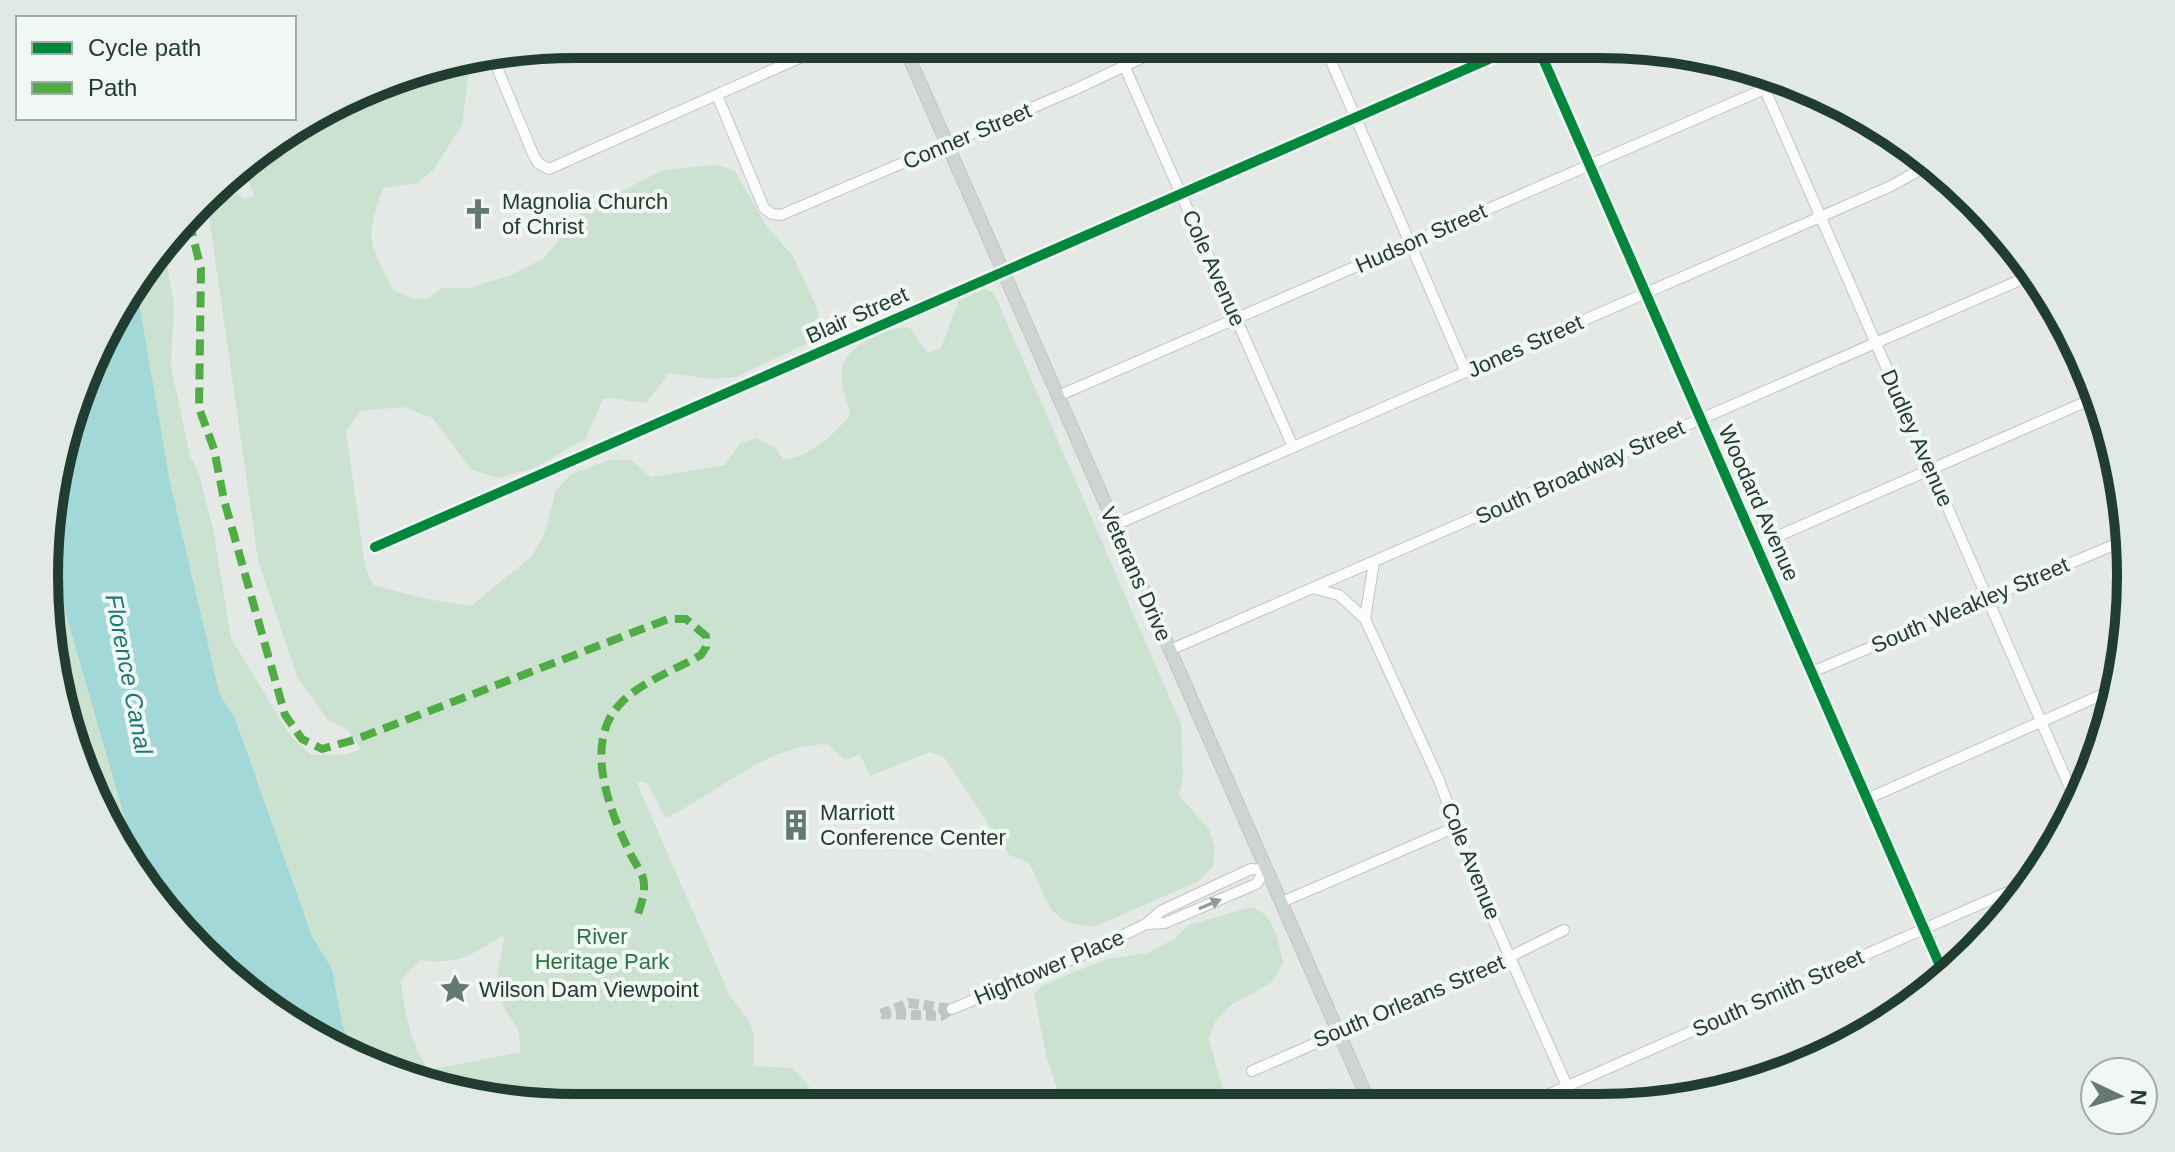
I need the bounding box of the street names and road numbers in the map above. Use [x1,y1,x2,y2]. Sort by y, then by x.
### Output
street label: Conner Street [899,98,1035,174]
street label: Hudson Street [1352,198,1490,278]
street label: Cole Avenue [1177,206,1251,330]
street label: Blair Street [802,281,912,349]
street label: Jones Street [1463,309,1587,383]
street label: Dudley Avenue [1876,365,1958,511]
street label: South Broadway Street [1472,415,1688,529]
street label: Woodard Avenue [1713,421,1805,585]
street label: Veterans Drive [1095,503,1177,645]
street label: South Weakley Street [1867,552,2073,658]
street label: Cole Avenue [1436,799,1506,923]
street label: Hightower Place [970,924,1128,1010]
street label: South Smith Street [1689,944,1867,1042]
street label: South Orleans Street [1310,949,1508,1053]

